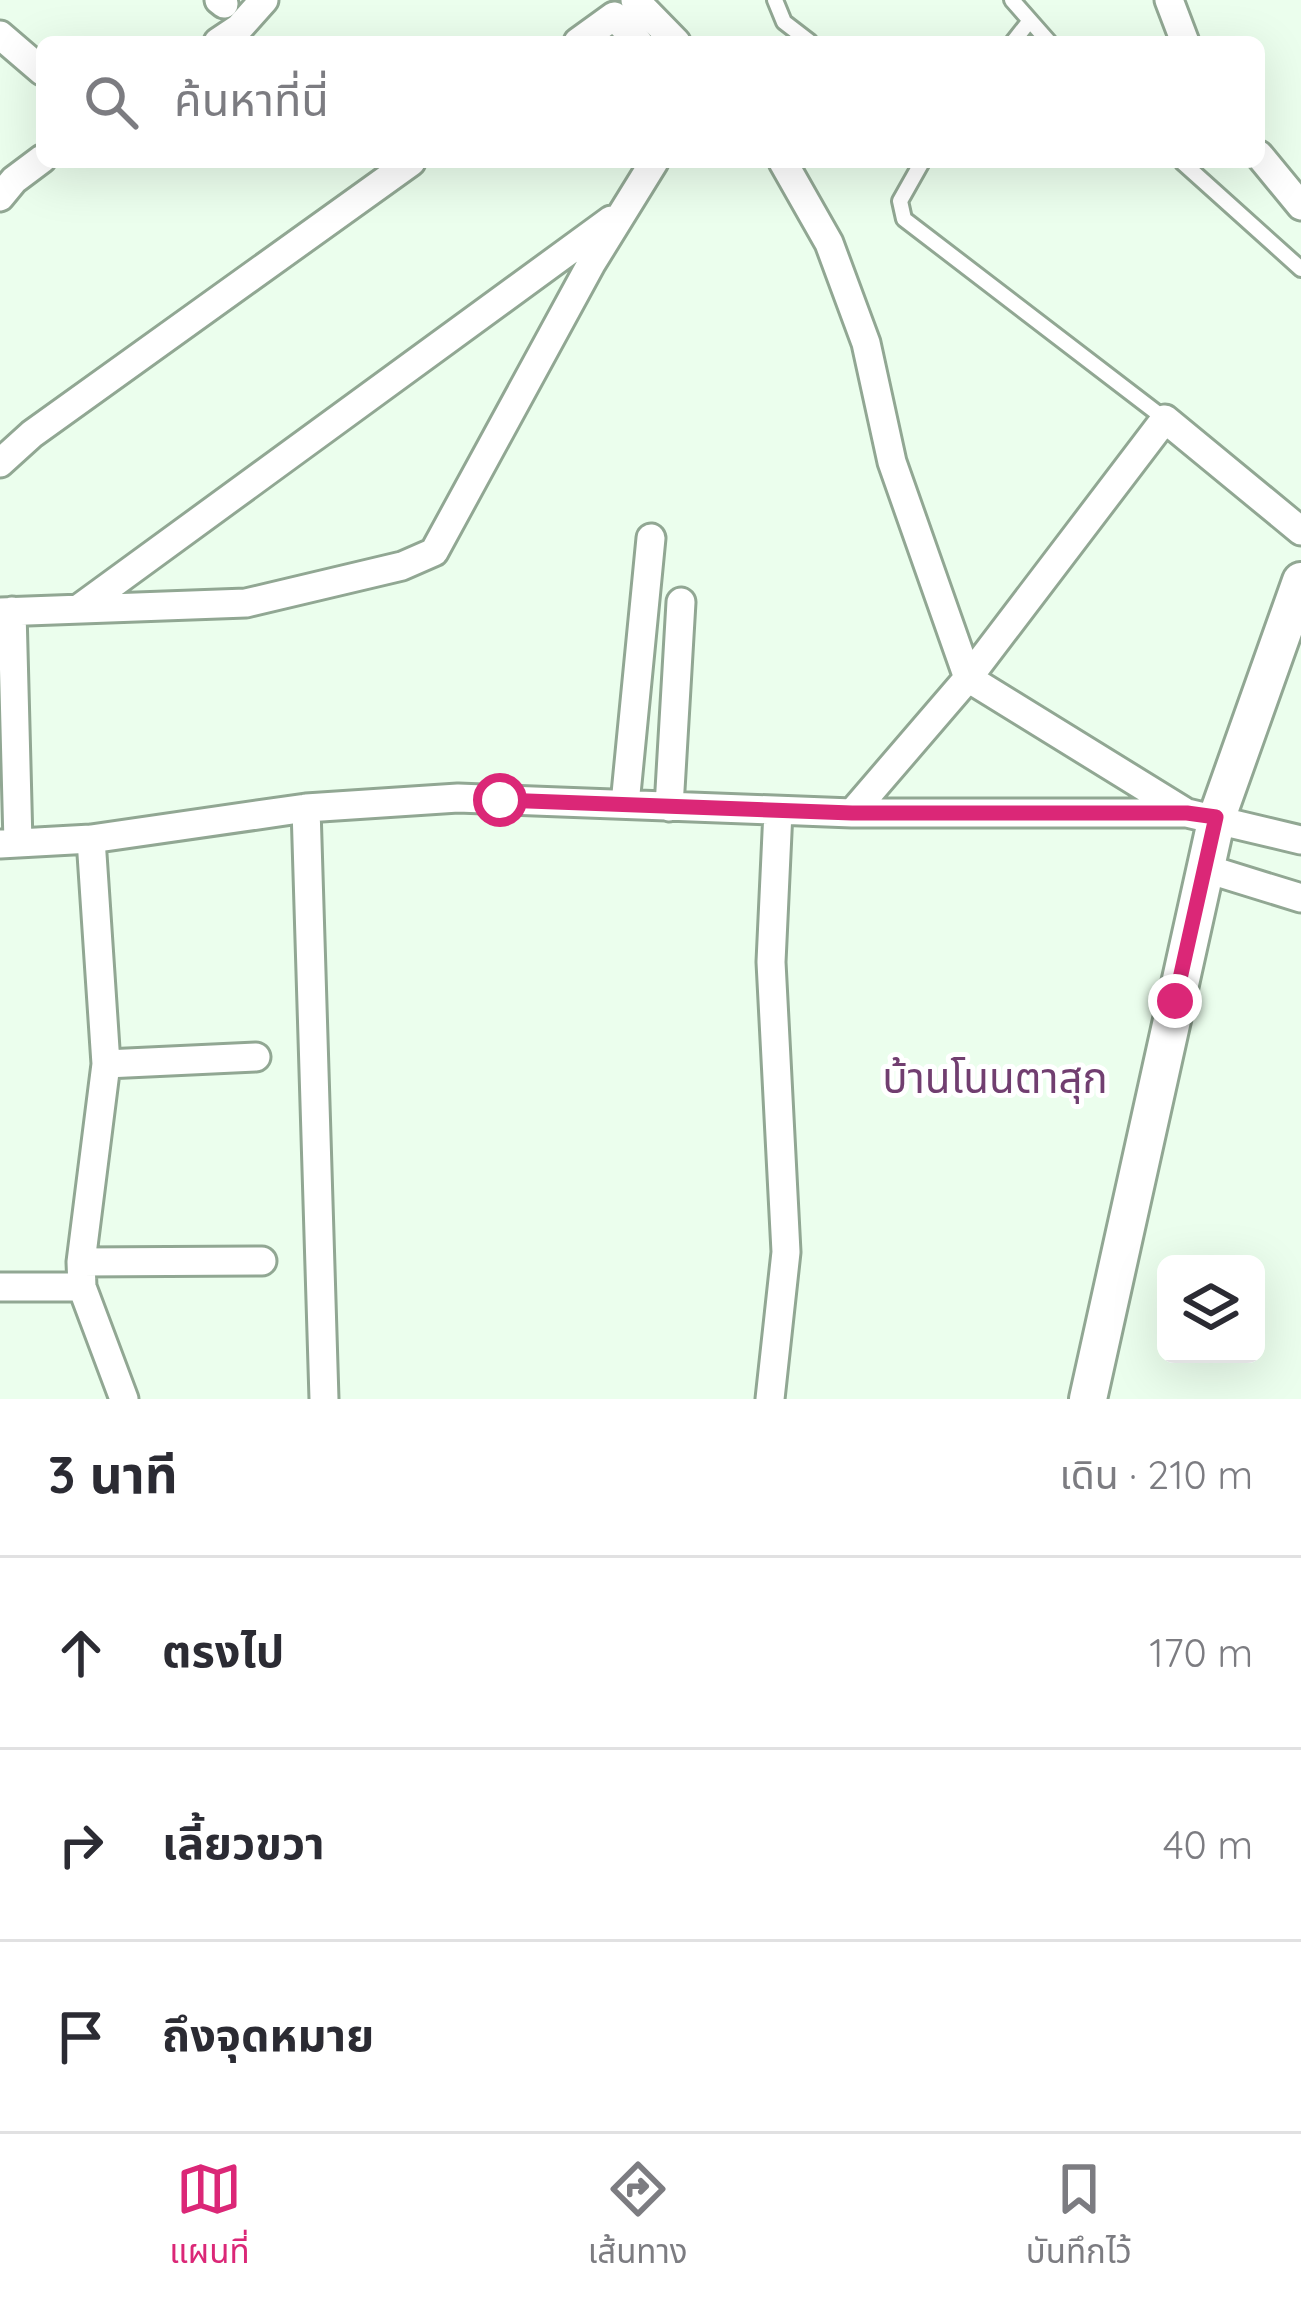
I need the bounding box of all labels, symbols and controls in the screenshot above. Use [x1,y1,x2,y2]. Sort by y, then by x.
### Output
search box [36,36,1265,168]
icon: search [78,69,144,135]
text: ค้นหาที่นี่ [174,71,329,127]
route start [473,773,527,827]
route end [1148,974,1202,1028]
district label: บ้านโนนตาสุก [882,1051,1108,1104]
map controls [1157,1255,1265,1363]
button: layers [1157,1255,1265,1363]
text: 3 นาที [48,1442,178,1506]
text: เดิน · 210 m [1060,1450,1253,1499]
icon: ahead [48,1620,114,1686]
text: ตรงไป [162,1622,284,1678]
text: 170 m [1149,1628,1253,1677]
icon: right [48,1812,114,1878]
text: เลี้ยวขวา [162,1814,325,1870]
text: 40 m [1163,1820,1253,1869]
icon: arrive [48,2004,114,2070]
text: ถึงจุดหมาย [162,2006,374,2062]
tab: แผนที่ [169,2156,250,2278]
tab: เส้นทาง [588,2156,688,2278]
tab: บันทึกไว้ [1026,2156,1132,2278]

